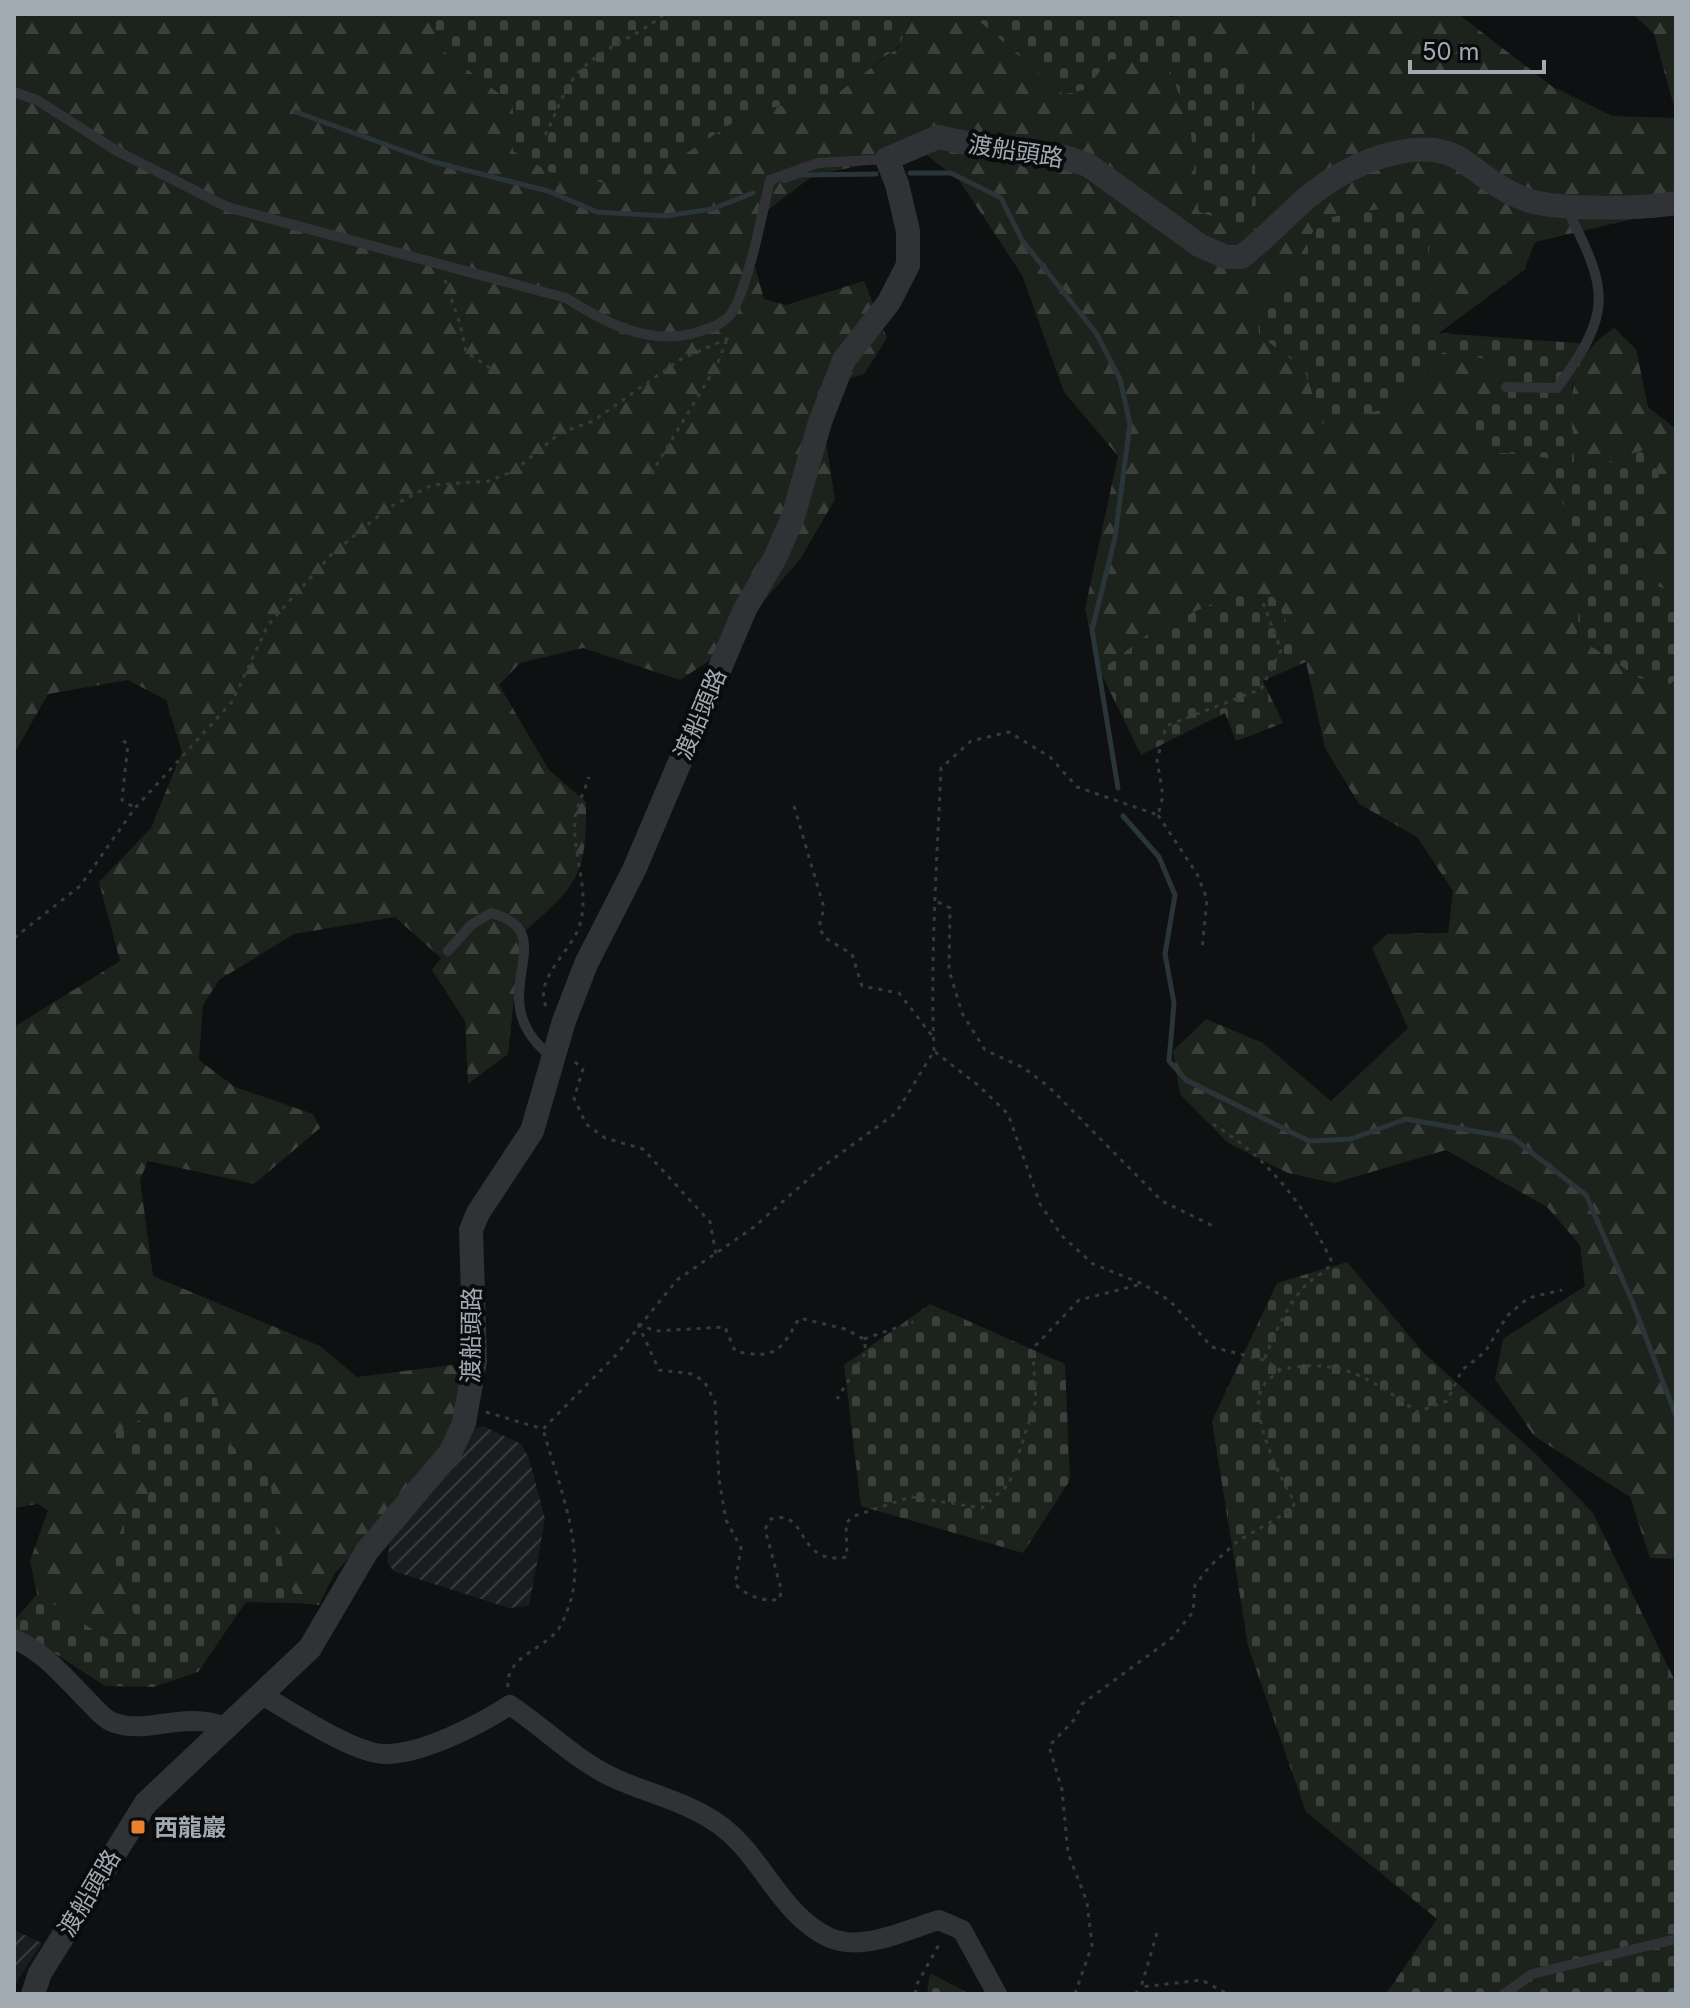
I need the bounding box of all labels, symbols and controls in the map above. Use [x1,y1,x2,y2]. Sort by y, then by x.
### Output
scale bar [1410,24,1544,74]
text: 50 m [1422,37,1480,66]
street label: 渡船頭路 [966,129,1066,173]
street label: 渡船頭路 [668,664,732,764]
street label: 渡船頭路 [456,1287,486,1383]
place label: 西龍巖 [154,1813,226,1842]
marker: 西龍巖 [129,1818,147,1836]
street label: 渡船頭路 [52,1844,126,1942]

